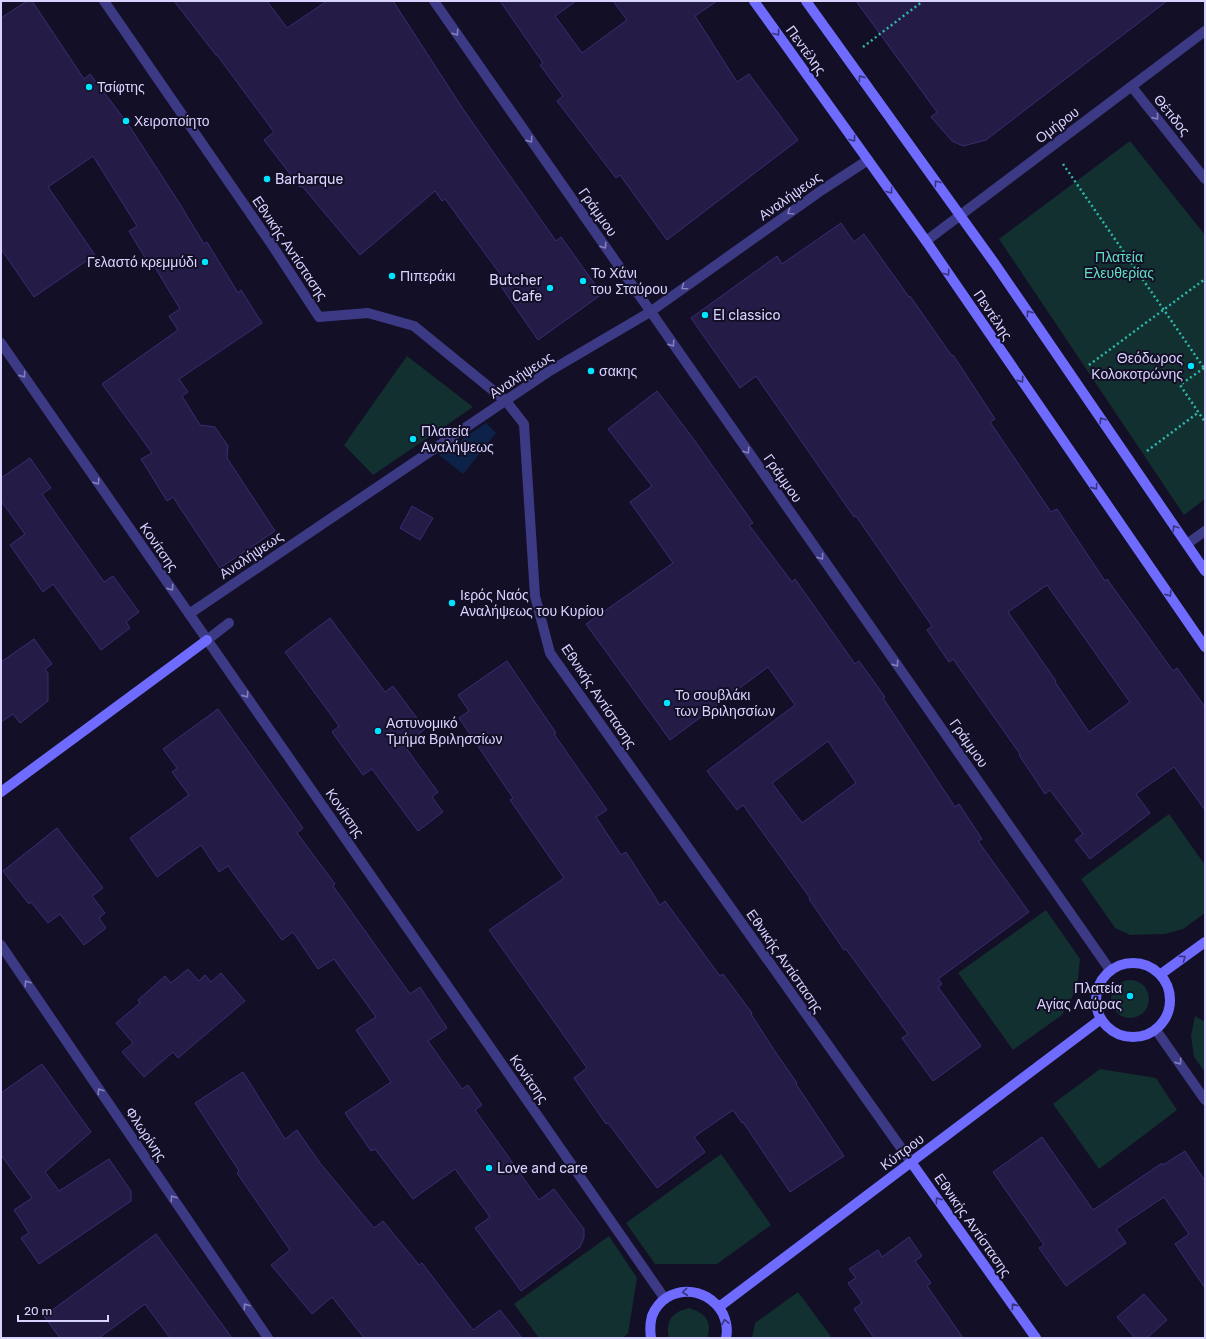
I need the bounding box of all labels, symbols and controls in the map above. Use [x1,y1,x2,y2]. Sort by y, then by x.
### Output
street label: Πεντέλης [782,22,829,78]
one-way arrow [772,28,779,35]
one-way arrow [451,29,459,36]
one-way arrow [859,75,866,82]
place label: Τσίφτης [97,79,145,96]
marker: Τσίφτης [84,82,94,92]
street label: Θέτιδος [1150,91,1194,140]
street label: Ομήρου [1032,104,1082,147]
place label: Χειροποίητο [134,113,210,130]
one-way arrow [1152,113,1159,120]
marker: Χειροποίητο [121,116,131,126]
one-way arrow [848,134,855,141]
one-way arrow [525,135,532,142]
street label: Αναλήψεως [756,168,825,224]
place label: Barbarque [275,171,343,188]
marker: Barbarque [262,174,272,184]
one-way arrow [934,180,942,187]
street label: Γράμμου [575,185,620,240]
one-way arrow [885,187,892,194]
street label: Εθνικής Αντίστασης [248,193,331,304]
one-way arrow [788,207,795,214]
one-way arrow [599,242,606,249]
park label: Πλατεία Ελευθερίας [1084,249,1154,282]
place label: Γελαστό κρεμμύδι [87,254,197,271]
marker: Γελαστό κρεμμύδι [200,257,210,267]
place label: Το Χάνι του Σταύρου [591,265,668,298]
place label: Πιπεράκι [400,268,455,285]
one-way arrow [943,269,950,276]
marker: Πιπεράκι [387,271,397,281]
place label: Butcher Cafe [489,272,543,305]
marker: Το Χάνι του Σταύρου [578,276,588,286]
one-way arrow [682,282,689,289]
marker: Butcher Cafe [545,283,555,293]
street label: Πεντέλης [970,287,1016,344]
place label: El classico [713,307,781,324]
marker: El classico [700,310,710,320]
one-way arrow [1026,310,1034,317]
one-way arrow [667,340,675,347]
street label: Αναλήψεως [486,348,557,402]
place label: Θεόδωρος Κολοκοτρώνης [1091,350,1183,383]
marker: Θεόδωρος Κολοκοτρώνης [1186,361,1196,371]
place label: σακης [599,363,638,380]
marker: σακης [586,366,596,376]
one-way arrow [18,371,26,378]
one-way arrow [1016,376,1023,383]
one-way arrow [1099,417,1107,424]
place label: Πλατεία Αναλήψεως [421,423,494,456]
marker: Πλατεία Αναλήψεως [408,434,418,444]
one-way arrow [742,446,749,453]
street label: Γράμμου [760,451,805,506]
one-way arrow [92,477,99,484]
one-way arrow [1090,483,1097,490]
street label: Κονίτσης [136,520,182,575]
one-way arrow [1173,525,1180,532]
street label: Αναλήψεως [216,528,286,583]
one-way arrow [816,553,824,560]
one-way arrow [166,584,173,591]
place label: Ιερός Ναός Αναλήψεως του Κυρίου [460,587,604,620]
one-way arrow [1164,590,1171,597]
marker: Ιερός Ναός Αναλήψεως του Κυρίου [447,598,457,608]
street label: Εθνικής Αντίστασης [557,641,640,752]
one-way arrow [891,659,898,666]
place label: Το σουβλάκι των Βριλησσίων [675,687,775,720]
one-way arrow [241,691,249,698]
marker: Το σουβλάκι των Βριλησσίων [662,698,672,708]
place label: Αστυνομικό Τμήμα Βριλησσίων [386,715,503,748]
street label: Γράμμου [946,716,991,771]
marker: Αστυνομικό Τμήμα Βριλησσίων [373,726,383,736]
street label: Κονίτσης [322,786,368,841]
street label: Εθνικής Αντίστασης [743,906,827,1016]
one-way arrow [1178,956,1185,963]
one-way arrow [24,980,32,987]
place label: Πλατεία Αγίας Λαύρας [1037,980,1122,1013]
marker: Πλατεία Αγίας Λαύρας [1125,991,1135,1001]
street label: Κονίτσης [506,1052,552,1107]
one-way arrow [1174,1058,1182,1065]
one-way arrow [98,1088,105,1095]
street label: Φλωρίνης [121,1104,170,1165]
street label: Κύπρου [877,1131,927,1174]
place label: Love and care [497,1160,588,1177]
marker: Love and care [484,1163,494,1173]
street label: Εθνικής Αντίστασης [931,1170,1015,1280]
one-way arrow [170,1195,178,1202]
one-way arrow [936,1198,943,1205]
one-way arrow [682,1287,688,1296]
scale bar [18,1297,108,1323]
one-way arrow [243,1303,251,1310]
text: 20 m [24,1304,52,1318]
one-way arrow [1012,1304,1019,1311]
one-way arrow [721,1319,729,1325]

